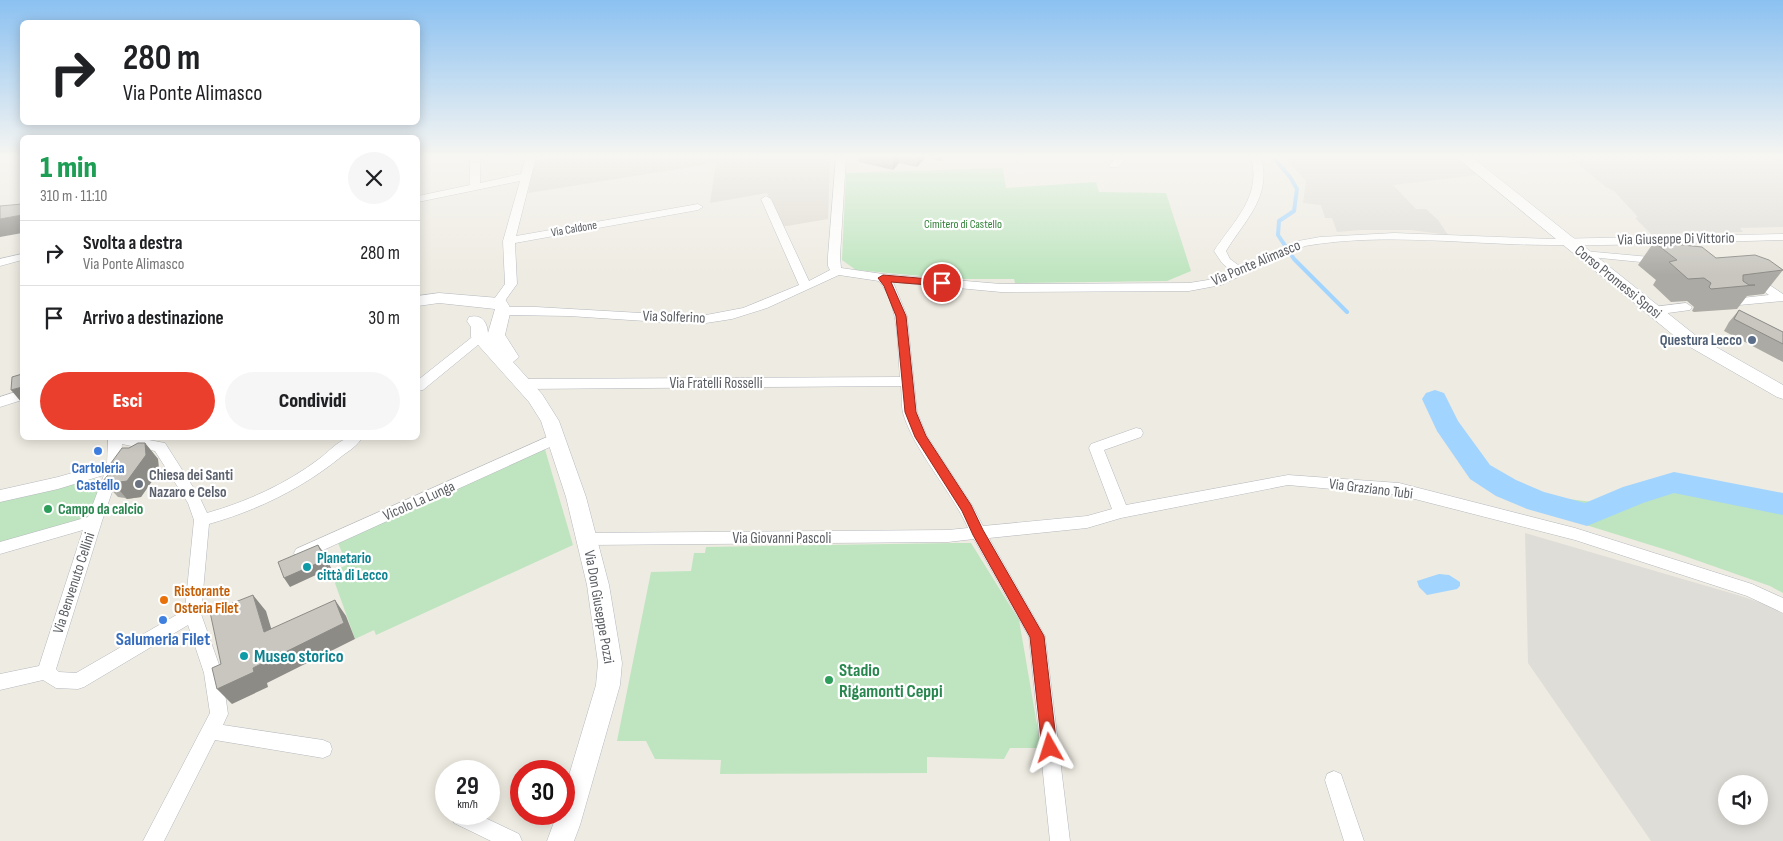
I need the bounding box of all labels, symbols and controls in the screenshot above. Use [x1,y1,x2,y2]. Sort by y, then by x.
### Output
text: 280 m [123,37,200,80]
icon: right [40,40,105,105]
text: Via Ponte Alimasco [123,80,263,107]
text: 1 min [40,150,97,186]
button: close [348,152,400,204]
text: 310 m · 11:10 [40,187,108,206]
park label: Cimitero di Castello [924,217,1002,232]
street label: Via Caldone [550,218,598,240]
street label: Via Giuseppe Di Vittorio [1617,228,1735,250]
text: Svolta a destra [83,232,183,255]
street label: Via Ponte Alimasco [1209,236,1303,290]
icon: right [40,239,68,267]
street label: Corso Promessi Sposi [1571,241,1666,323]
text: 280 m [360,242,400,265]
text: Via Ponte Alimasco [83,255,184,274]
pin [921,262,963,304]
icon: arrive [928,269,956,297]
icon: arrive [40,304,68,332]
street label: Via Solferino [642,306,706,328]
text: Arrivo a destinazione [83,307,224,330]
text: 30 m [368,307,400,330]
place label: Questura Lecco [1660,331,1742,350]
marker: Questura Lecco [1746,334,1758,346]
button: Esci [40,372,215,430]
button: Condividi [225,372,400,430]
street label: Via Fratelli Rosselli [669,374,763,393]
marker: Cartoleria Castello [92,445,104,457]
place label: Cartoleria Castello [71,459,125,495]
place label: Chiesa dei Santi Nazaro e Celso [149,466,233,502]
street label: Via Graziano Tubi [1328,474,1414,504]
street label: Vicolo La Lunga [380,477,458,525]
marker: Chiesa dei Santi Nazaro e Celso [133,478,145,490]
place label: Campo da calcio [58,500,143,519]
marker: Campo da calcio [42,503,54,515]
street label: Via Giovanni Pascoli [733,529,832,548]
street label: Via Benvenuto Cellini [49,530,99,636]
place label: Planetario città di Lecco [317,549,388,585]
street label: Via Don Giuseppe Pozzi [580,549,618,665]
marker: Planetario città di Lecco [301,561,313,573]
place label: Ristorante Osteria Filet [174,582,239,618]
marker: Ristorante Osteria Filet [158,594,170,606]
marker: Salumeria Filet [157,614,169,626]
place label: Salumeria Filet [116,629,210,650]
place label: Museo storico [254,646,344,667]
marker: Museo storico [238,650,250,662]
place label: Stadio Rigamonti Ceppi [839,660,943,702]
marker: Stadio Rigamonti Ceppi [823,674,835,686]
position arrow [1023,721,1075,773]
speed limit sign: 30 [510,760,575,825]
text: 29 [456,771,479,802]
map controls [1718,775,1768,825]
button: sound [1718,775,1768,825]
text: km/h [457,797,478,812]

